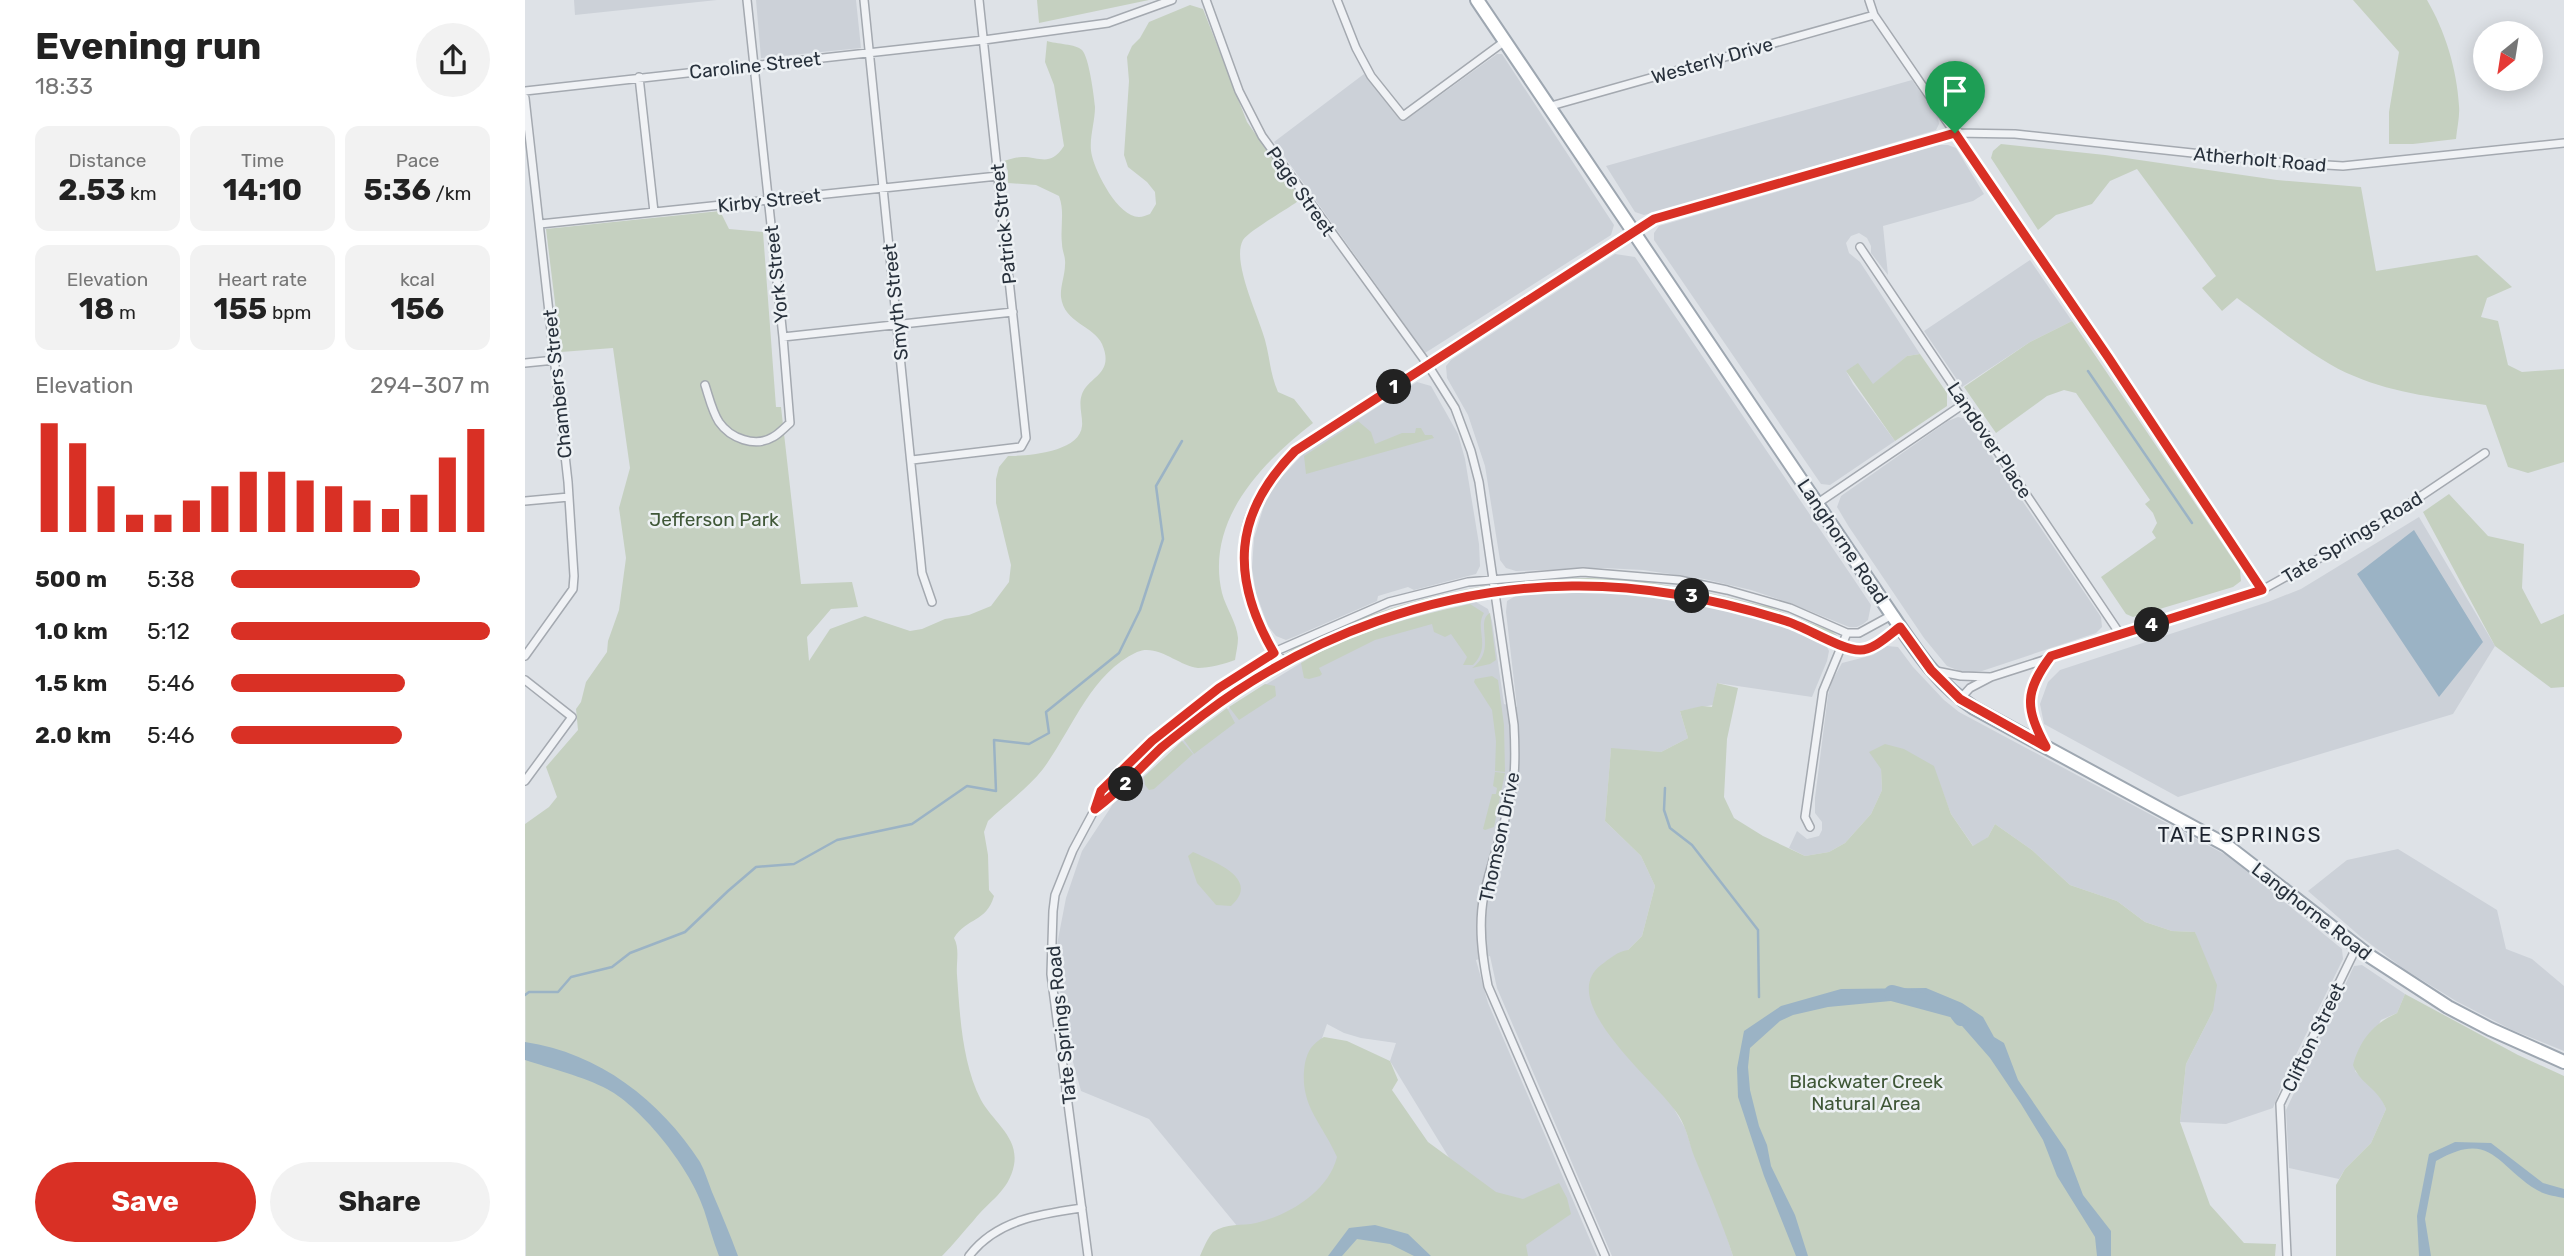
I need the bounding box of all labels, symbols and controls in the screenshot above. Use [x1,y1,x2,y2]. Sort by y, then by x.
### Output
north arrow [2473,21,2543,91]
map controls [2473,21,2543,91]
text: Evening run [35,23,261,69]
button: share [416,23,490,97]
street label: Westerly Drive [1649,32,1776,89]
street label: Caroline Street [688,47,822,84]
pin [1925,61,1985,133]
text: 18:33 [35,72,93,100]
icon: arrive [1936,72,1974,110]
street label: Page Street [1261,142,1340,241]
street label: Atherholt Road [2193,142,2327,177]
text: Distance [69,149,146,172]
text: Time [241,149,284,172]
text: Pace [396,149,439,172]
street label: Patrick Street [986,162,1021,285]
text: 2.53 [58,172,125,208]
text: 14:10 [223,172,302,208]
text: 5:36 [364,172,431,208]
text: km [125,182,157,205]
text: /km [431,182,471,205]
street label: Kirby Street [716,184,822,217]
street label: York Street [760,223,793,324]
street label: Smyth Street [878,242,913,362]
text: Elevation [67,268,148,291]
text: Heart rate [218,268,307,291]
text: kcal [400,268,435,291]
text: 18 [79,291,114,327]
text: 155 [214,291,267,327]
text: 156 [391,291,444,327]
text: m [114,301,136,324]
text: bpm [267,301,311,324]
street label: Chambers Street [538,308,577,460]
pin: 1 [1377,370,1411,404]
text: Elevation [35,371,134,399]
text: 294–307 m [370,371,490,399]
text: 1 [1389,375,1398,398]
street label: Landover Place [1942,378,2037,503]
street label: Langhorne Road [1792,475,1893,608]
street label: Tate Springs Road [2278,486,2427,588]
park label: Jefferson Park [649,508,779,531]
text: 500 m [35,565,107,593]
text: 5:38 [147,565,195,593]
pin: 3 [1675,578,1709,614]
text: 3 [1685,584,1698,607]
pin: 4 [2135,608,2169,642]
text: 4 [2145,613,2158,636]
text: 1.0 km [35,617,108,645]
text: 5:12 [147,617,190,645]
text: 1.5 km [35,669,107,697]
text: 5:46 [147,669,195,697]
text: 2.0 km [35,721,111,749]
text: 5:46 [147,721,195,749]
pin: 2 [1109,766,1143,802]
street label: Thomson Drive [1474,770,1525,904]
text: 2 [1119,772,1132,795]
district label: TATE SPRINGS [2157,822,2323,847]
street label: Langhorne Road [2247,858,2376,965]
street label: Tate Springs Road [1042,944,1081,1105]
street label: Clifton Street [2277,978,2350,1096]
park label: Blackwater Creek Natural Area [1789,1070,1943,1115]
button: Save [35,1162,256,1242]
button: Share [270,1162,490,1242]

